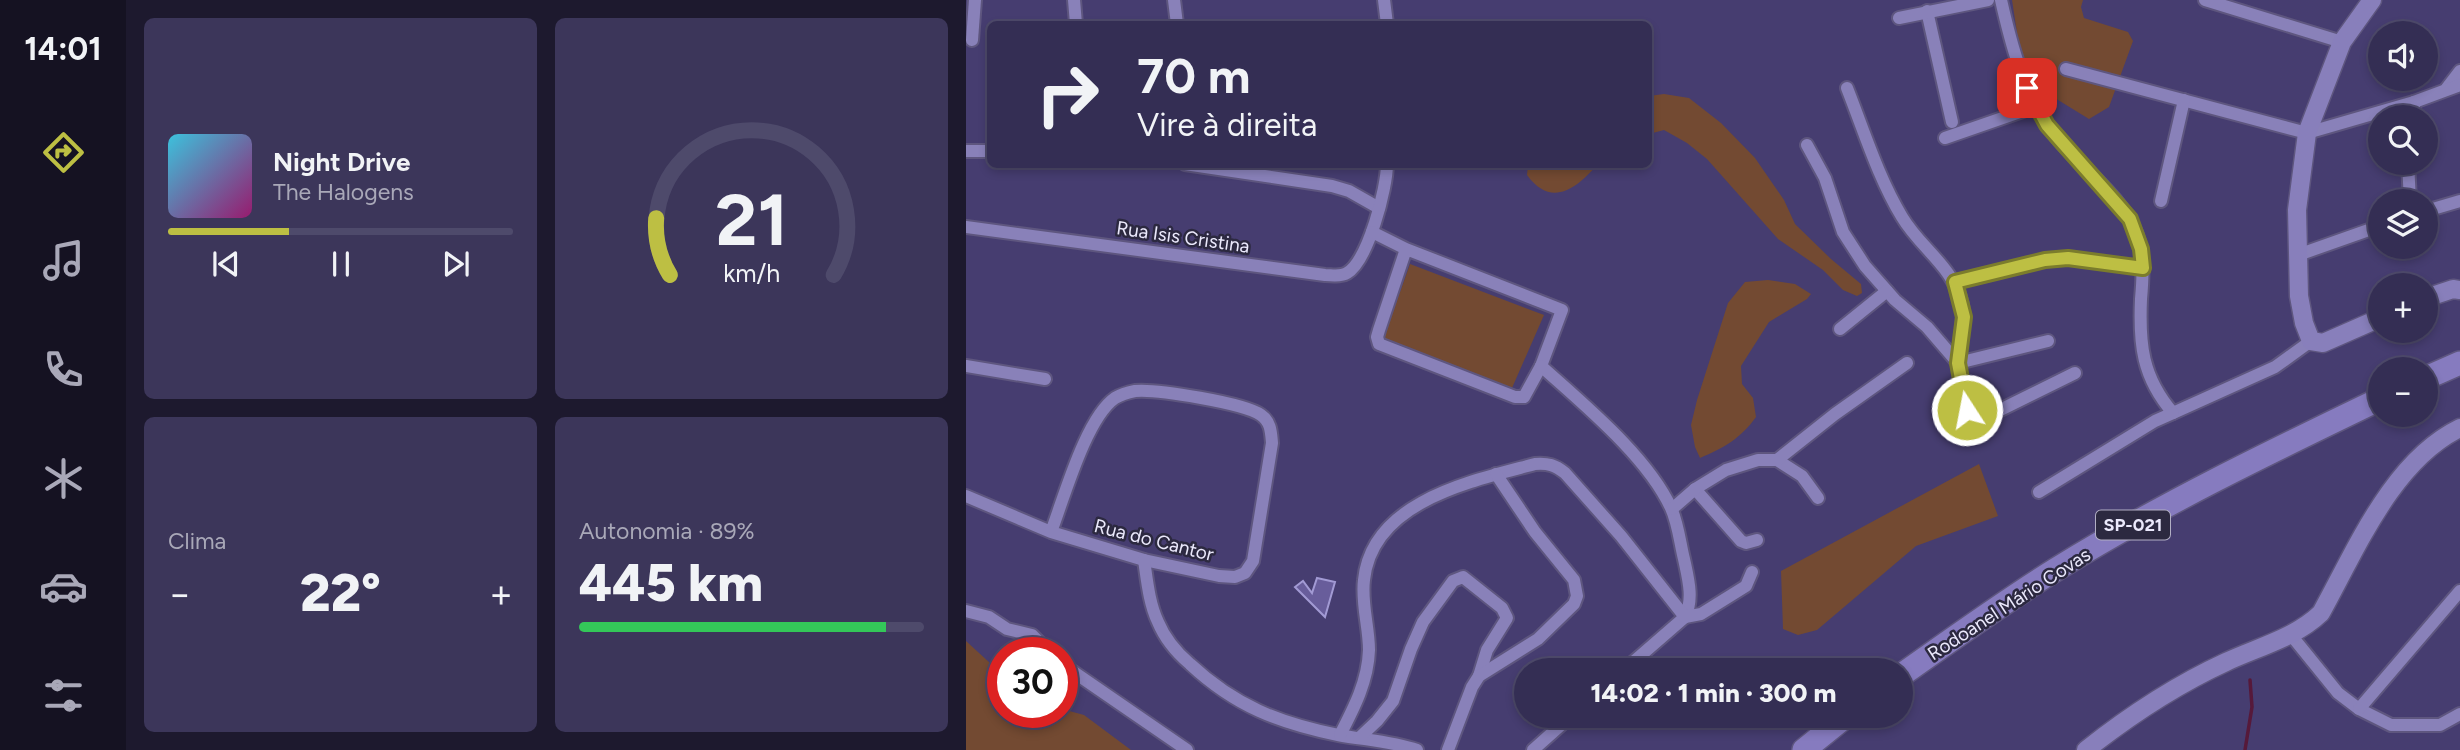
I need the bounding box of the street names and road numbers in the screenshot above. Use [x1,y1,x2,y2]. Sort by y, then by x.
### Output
street label: Rua Isis Cristina [1115,216,1251,258]
road number: SP-021 [2096,510,2170,540]
street label: Rua do Cantor [1092,514,1217,566]
street label: Rodoanel Mário Covas [1923,543,2095,665]

